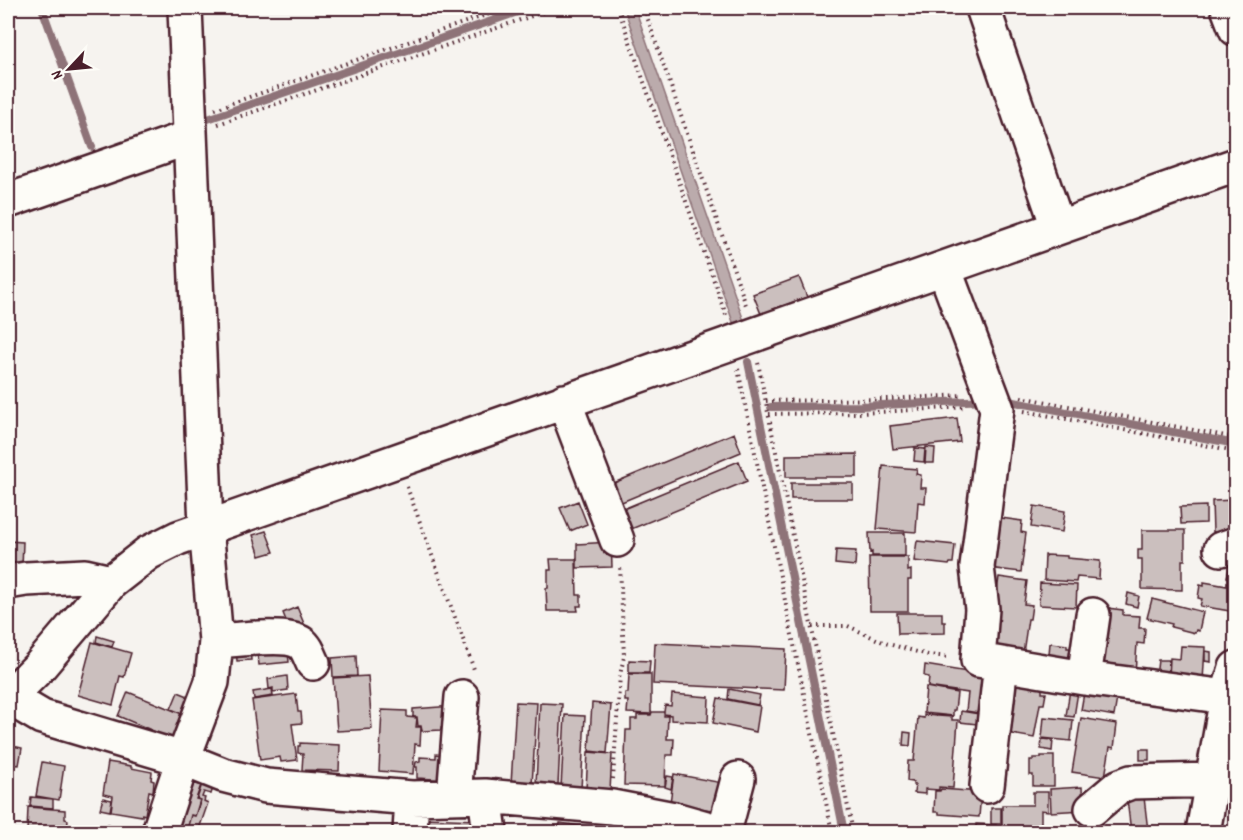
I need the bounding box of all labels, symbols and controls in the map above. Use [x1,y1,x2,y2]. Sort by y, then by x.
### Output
north arrow [39,39,99,99]
text: N [46,66,70,83]

